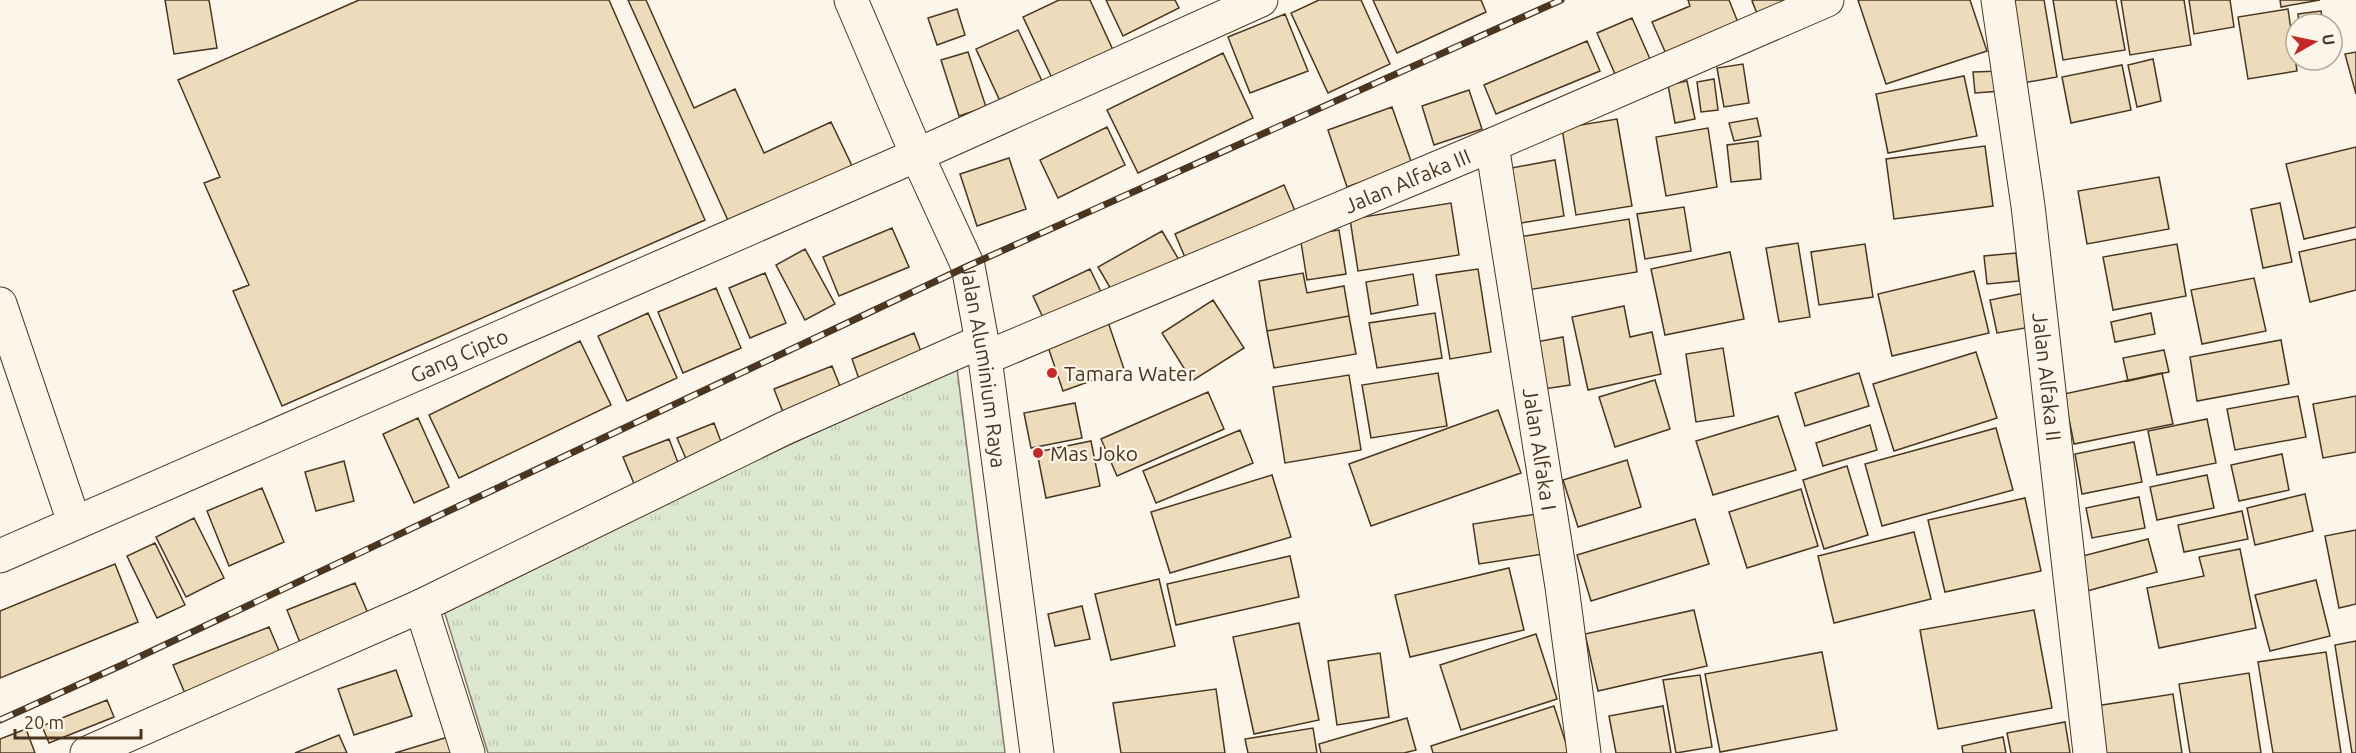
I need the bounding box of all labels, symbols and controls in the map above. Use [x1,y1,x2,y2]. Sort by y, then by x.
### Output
north arrow [2284,12,2344,72]
text: U [2319,33,2339,47]
street label: Jalan Alfaka III [1341,143,1474,218]
street label: Jalan Aluminium Raya [956,262,1011,469]
street label: Jalan Alfaka II [2028,311,2067,442]
street label: Gang Cipto [406,323,512,387]
place label: Tamara Water [1064,361,1196,385]
marker: Tamara Water [1045,366,1059,380]
street label: Jalan Alfaka I [1519,386,1562,512]
place label: Mas Joko [1050,441,1138,465]
marker: Mas Joko [1031,446,1045,460]
scale bar [15,702,141,740]
text: 20 m [24,712,64,732]

